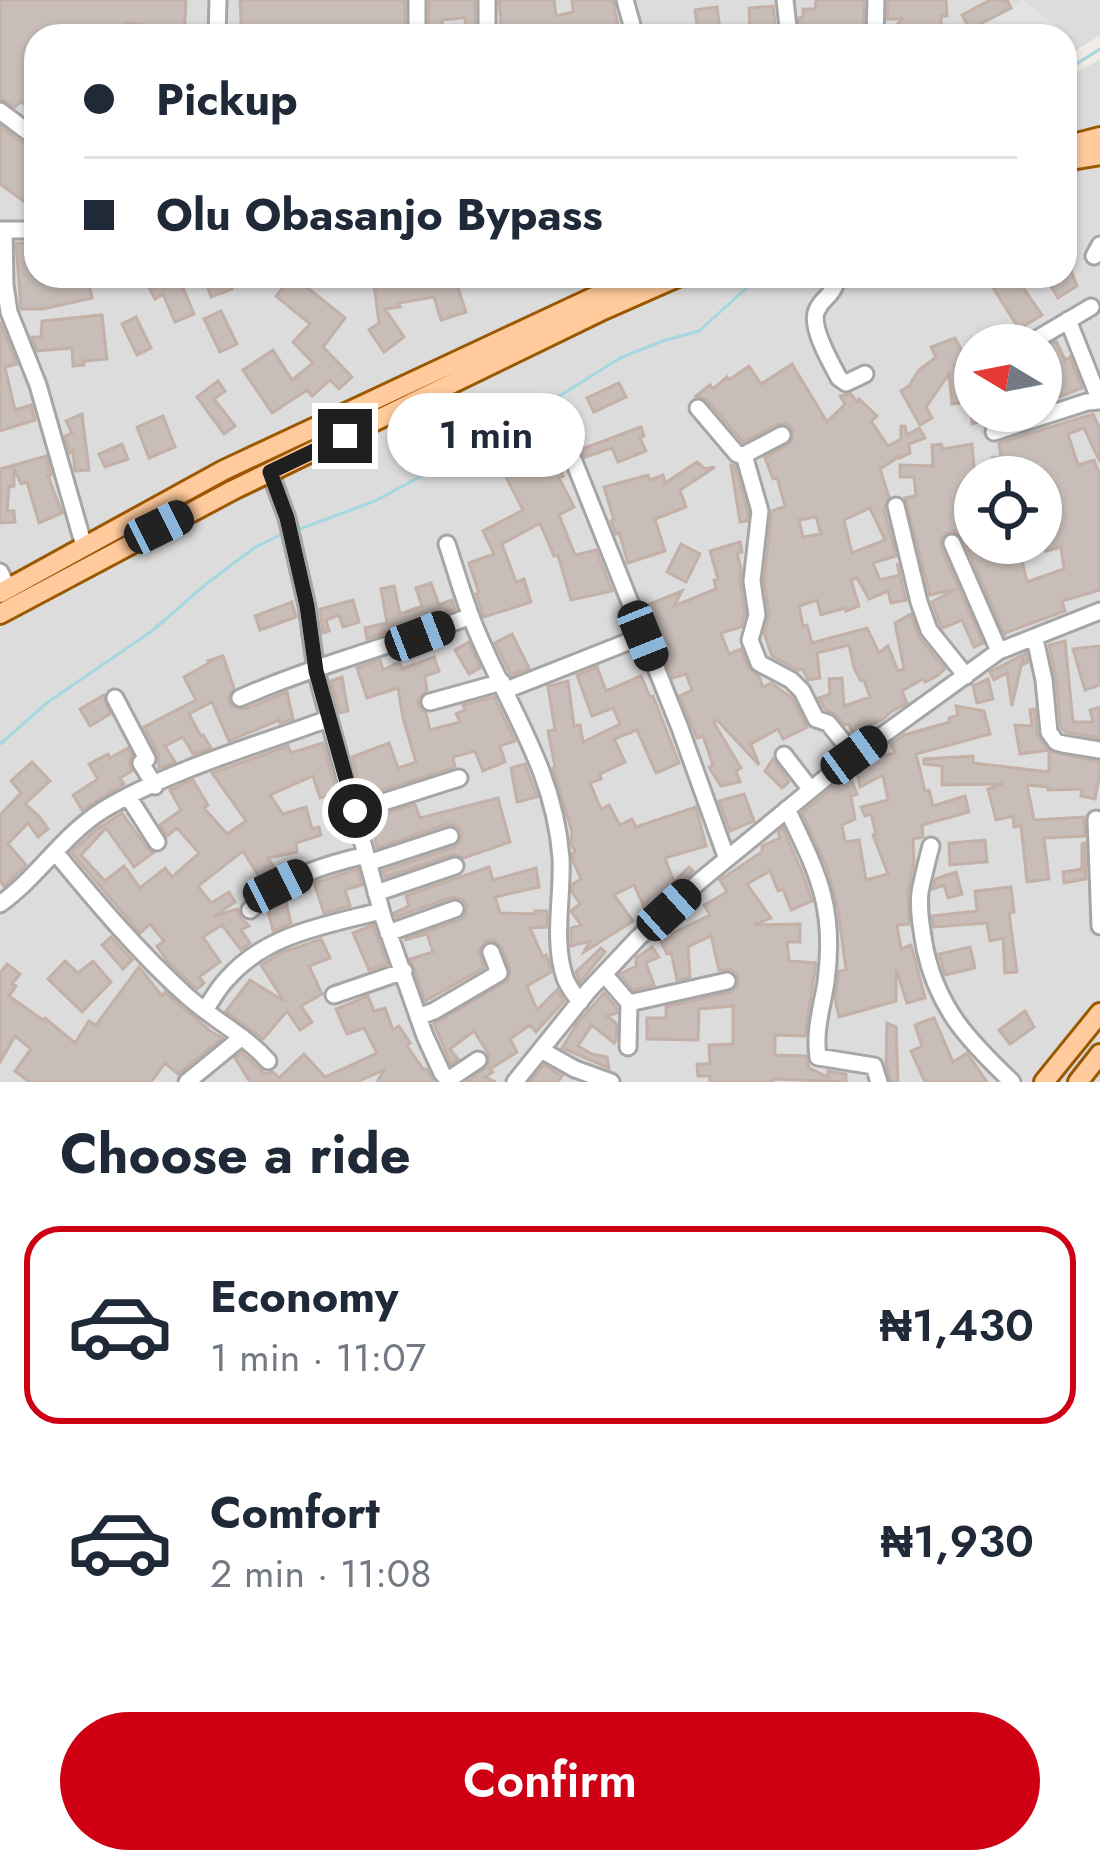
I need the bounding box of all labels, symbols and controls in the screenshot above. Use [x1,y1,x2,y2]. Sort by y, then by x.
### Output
text: Pickup [156,67,298,132]
text: Olu Obasanjo Bypass [156,182,603,247]
north arrow [954,324,1062,432]
map controls [954,324,1062,564]
callout: 1 min [387,394,585,478]
text: 1 min [439,406,533,463]
route end [318,409,372,463]
button: locate [954,456,1062,564]
car [119,495,199,559]
car [613,596,673,676]
car [380,606,460,666]
car [814,719,894,791]
route start [328,784,382,838]
car [238,854,318,918]
car [630,873,708,947]
text: Choose a ride [60,1115,411,1193]
text: Economy [210,1264,398,1329]
icon: car [66,1271,174,1379]
text: ₦1,430 [879,1293,1034,1358]
text: 1 min · 11:07 [210,1329,426,1386]
text: Comfort [210,1480,380,1545]
icon: car [66,1487,174,1595]
text: ₦1,930 [880,1509,1034,1574]
text: 2 min · 11:08 [210,1545,432,1602]
button: Confirm [60,1712,1040,1850]

